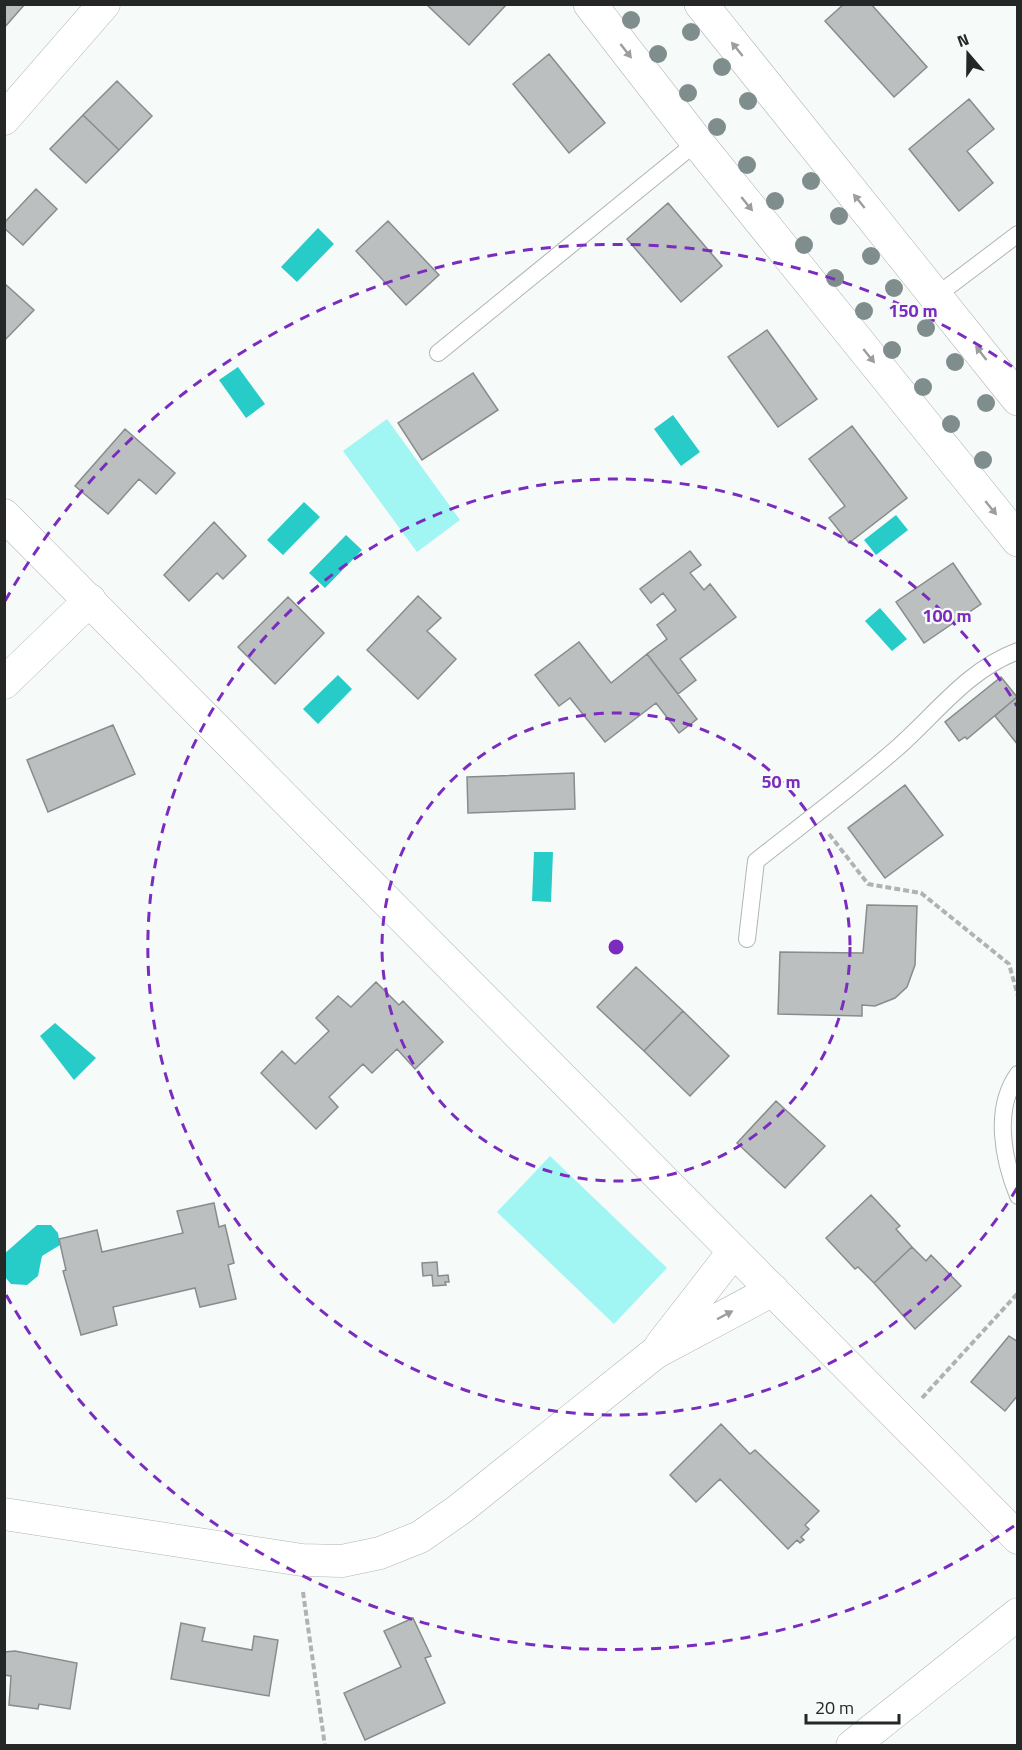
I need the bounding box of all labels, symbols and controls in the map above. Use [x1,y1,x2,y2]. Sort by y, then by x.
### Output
north arrow [938,24,998,84]
text: N [954,27,972,53]
one-way arrow [620,42,632,58]
one-way arrow [731,42,744,57]
one-way arrow [853,193,866,209]
one-way arrow [740,196,753,212]
text: 150 m [888,297,938,324]
one-way arrow [976,346,988,361]
one-way arrow [862,348,875,363]
one-way arrow [985,500,997,515]
text: 100 m [922,602,972,629]
text: 50 m [761,768,801,795]
centre of rings [606,937,626,957]
one-way arrow [717,1310,734,1320]
scale bar [806,1687,899,1725]
text: 20 m [815,1694,854,1721]

